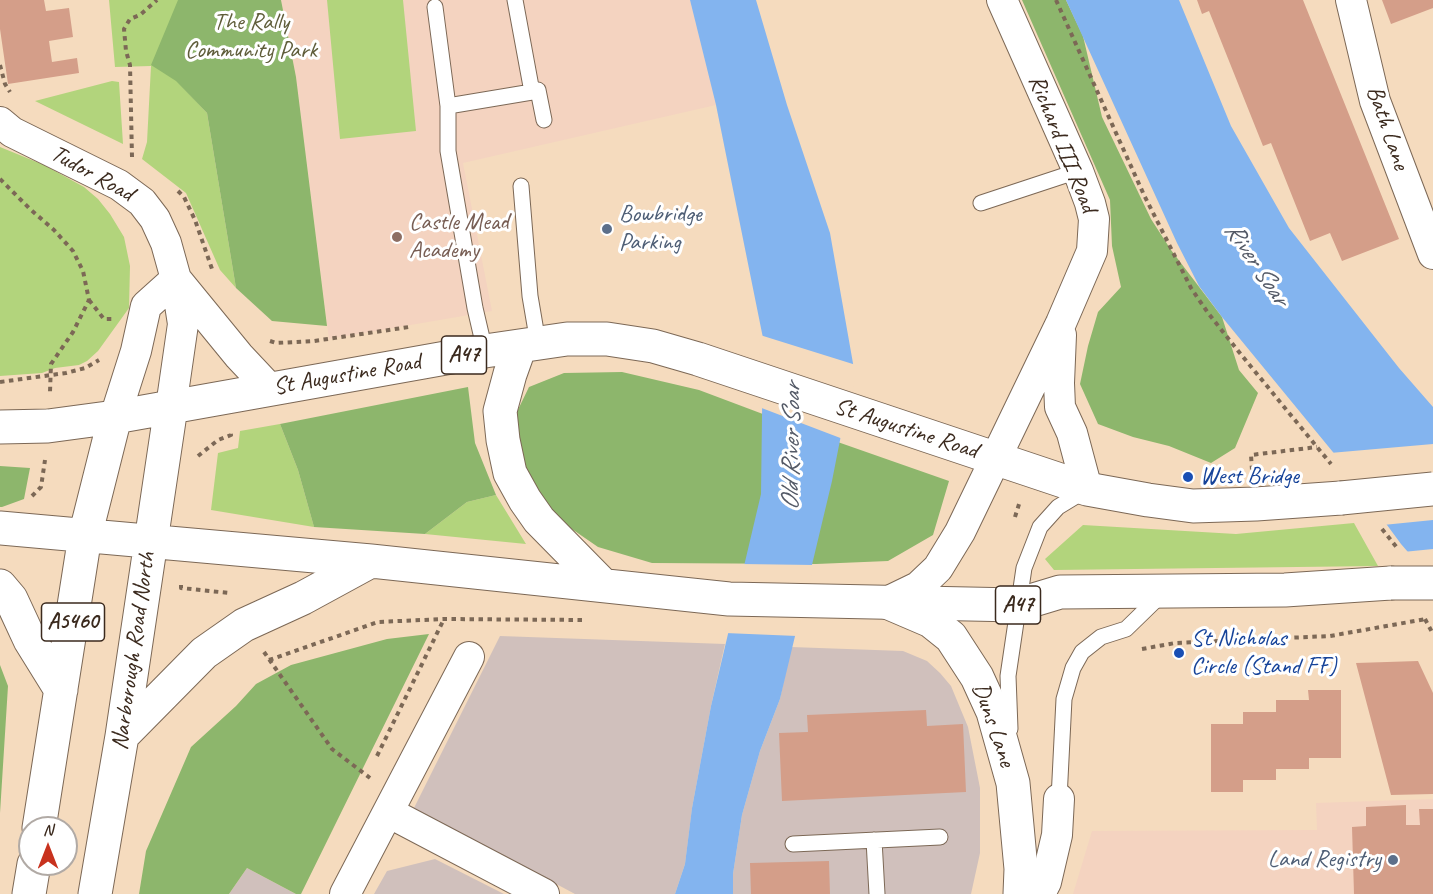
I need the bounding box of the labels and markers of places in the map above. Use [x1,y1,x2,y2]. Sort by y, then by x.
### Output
place label: Bowbridge Parking [619,201,701,257]
place label: Castle Mead Academy [409,209,509,265]
marker: Bowbridge Parking [600,222,614,236]
marker: Castle Mead Academy [390,230,404,244]
place label: West Bridge [1200,463,1299,491]
marker: West Bridge [1181,470,1195,484]
place label: St Nicholas Circle (Stand FF) [1191,625,1336,681]
marker: St Nicholas Circle (Stand FF) [1172,646,1186,660]
place label: Land Registry [1268,846,1381,874]
marker: Land Registry [1386,853,1400,867]

